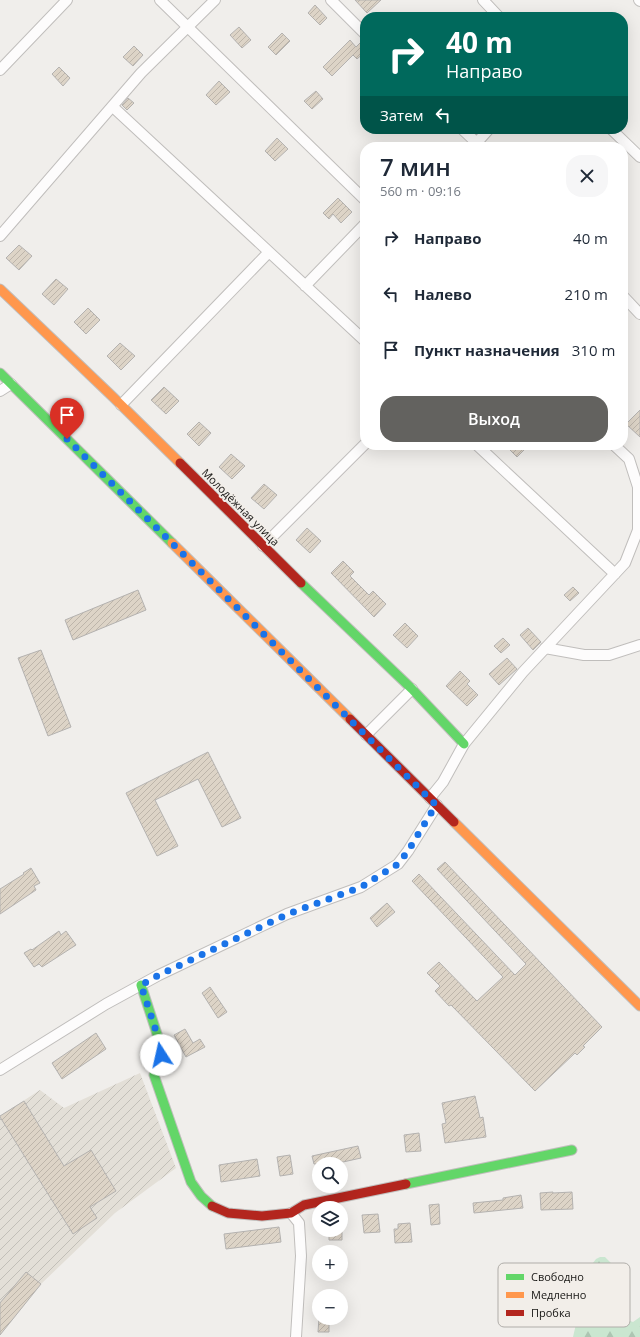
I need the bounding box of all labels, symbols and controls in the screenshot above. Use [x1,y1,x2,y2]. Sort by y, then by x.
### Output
text: 40 m [446,23,513,61]
icon: right [380,28,432,80]
text: Направо [446,59,523,83]
icon: left [432,104,454,126]
text: Затем [380,105,424,125]
text: 7 мин [380,150,451,183]
button: close [566,155,608,197]
text: 560 m · 09:16 [380,182,461,200]
icon: right [380,227,402,249]
text: Направо [414,228,482,248]
text: 40 m [573,228,608,248]
icon: left [380,283,402,305]
text: Налево [414,284,472,304]
text: 210 m [564,284,608,304]
icon: arrive [380,339,402,361]
text: Пункт назначения [414,340,560,360]
text: 310 m [572,340,615,360]
button: Выход [380,396,608,442]
pin [50,398,84,439]
icon: arrive [56,404,78,426]
street label: Молодёжная улица [199,465,283,549]
position arrow [140,1034,182,1076]
map controls [312,1157,348,1325]
button: search [312,1157,348,1193]
button: layers [312,1201,348,1237]
button: + [312,1245,348,1281]
legend [498,1263,630,1327]
text: Свободно [531,1269,584,1284]
text: Медленно [531,1287,587,1302]
button: − [312,1289,348,1325]
text: Пробка [531,1305,571,1320]

